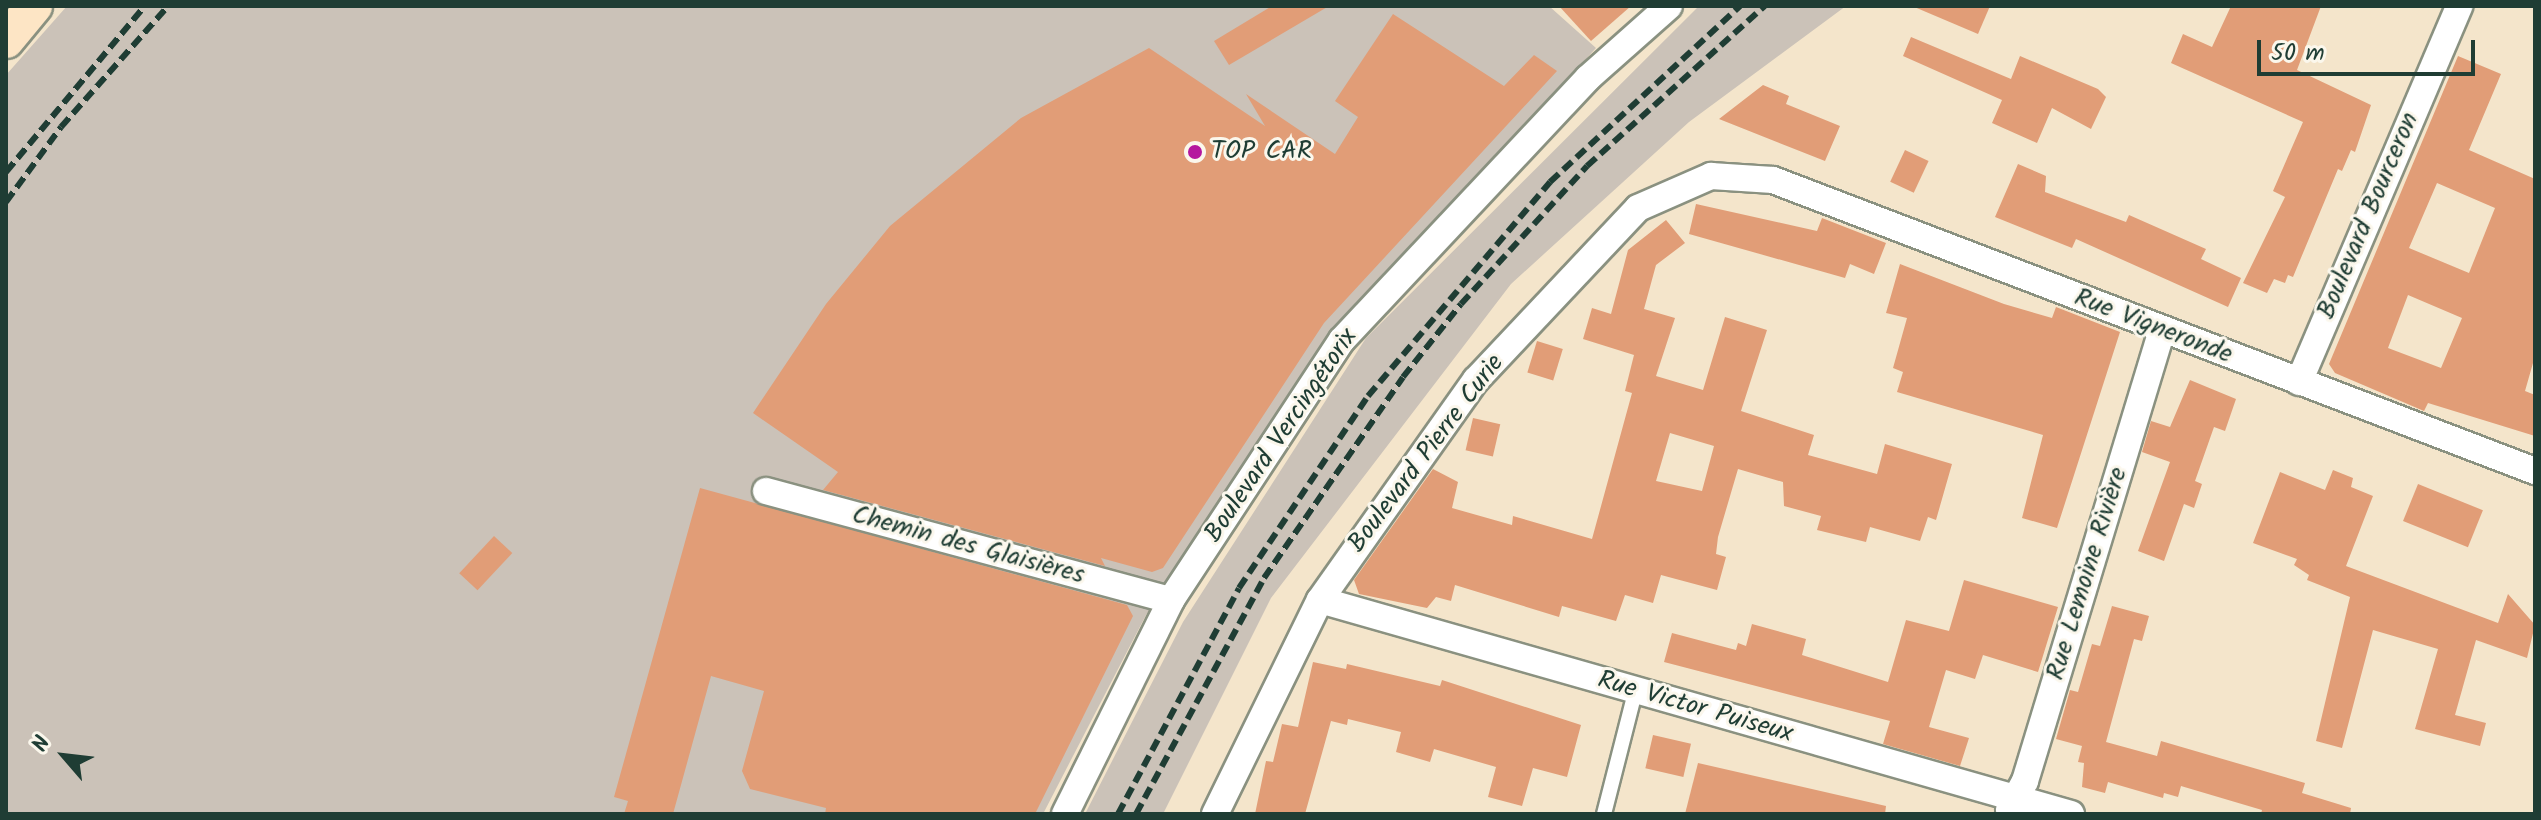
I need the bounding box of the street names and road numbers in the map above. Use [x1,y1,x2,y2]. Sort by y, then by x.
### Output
street label: Boulevard Bourceron [2311,108,2427,324]
street label: Rue Vigneronde [2070,283,2236,371]
street label: Boulevard Vercingétorix [1199,323,1365,549]
street label: Boulevard Pierre Curie [1342,349,1512,559]
street label: Rue Lemoine Rivière [2041,464,2135,684]
street label: Chemin des Glaisières [848,500,1088,592]
street label: Rue Victor Puiseux [1594,665,1796,751]

